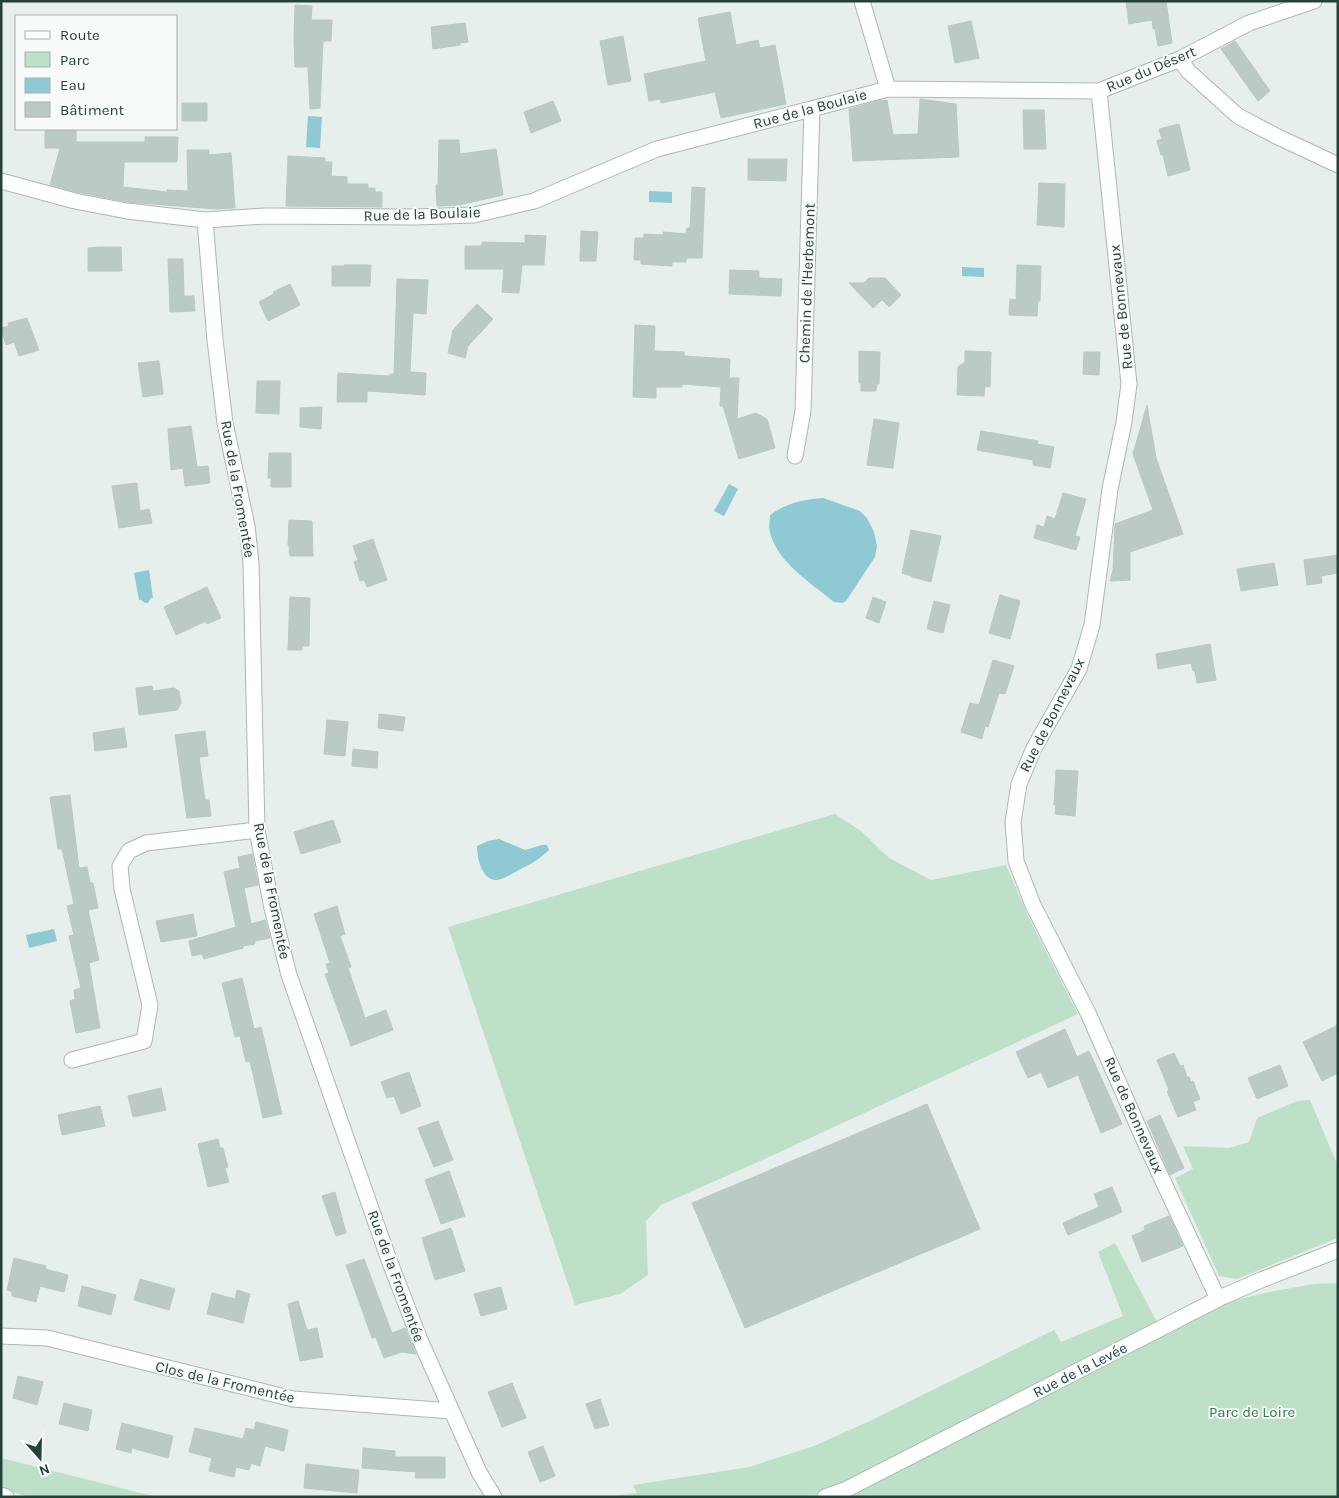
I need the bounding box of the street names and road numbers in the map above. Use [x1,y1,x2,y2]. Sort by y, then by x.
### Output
street label: Rue du Désert [1104,42,1199,96]
street label: Rue de la Boulaie [751,85,869,133]
street label: Chemin de l'Herbemont [795,202,819,363]
street label: Rue de la Boulaie [363,203,481,225]
street label: Rue de Bonnevaux [1105,243,1137,370]
street label: Rue de la Fromentée [217,419,259,559]
street label: Rue de Bonnevaux [1015,655,1089,775]
street label: Rue de la Fromentée [250,821,294,961]
street label: Rue de Bonnevaux [1100,1054,1168,1176]
street label: Rue de la Fromentée [364,1208,428,1344]
street label: Rue de la Levée [1030,1339,1130,1401]
street label: Clos de la Fromentée [154,1357,296,1407]

